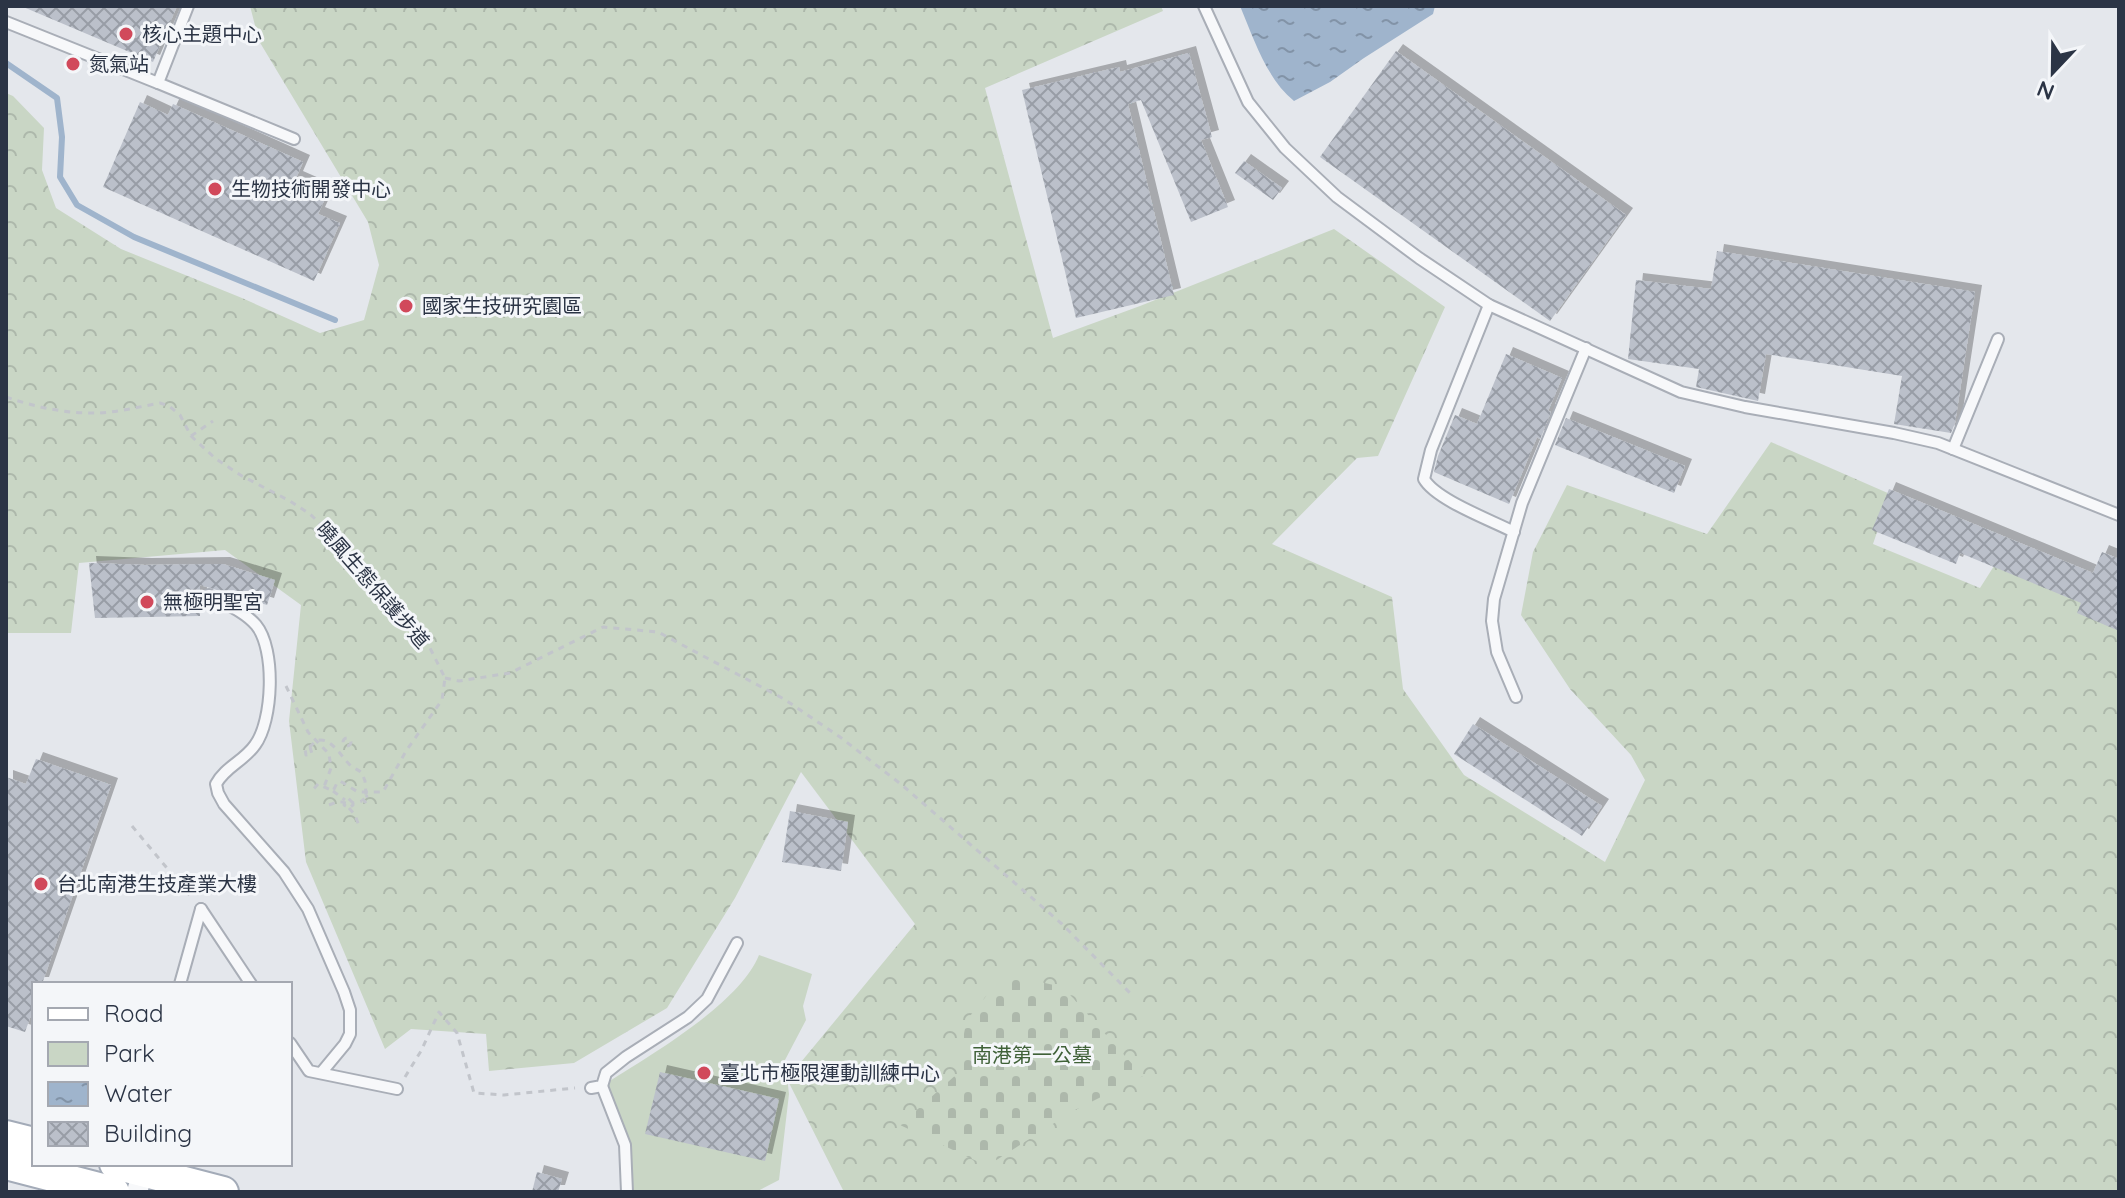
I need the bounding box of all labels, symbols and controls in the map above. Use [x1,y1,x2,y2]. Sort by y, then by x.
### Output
place label: 核心主題中心 [142,21,262,46]
marker: 核心主題中心 [117,25,135,43]
north arrow [2013,32,2093,112]
place label: 氮氣站 [89,51,149,76]
marker: 氮氣站 [64,55,82,73]
text: N [2033,75,2058,107]
place label: 生物技術開發中心 [231,176,391,201]
marker: 生物技術開發中心 [206,180,224,198]
place label: 國家生技研究園區 [422,293,582,318]
marker: 國家生技研究園區 [397,297,415,315]
street label: 曉風生態保護步道 [311,516,435,653]
place label: 無極明聖宮 [163,589,263,614]
marker: 無極明聖宮 [138,593,156,611]
place label: 台北南港生技產業大樓 [57,871,257,896]
marker: 台北南港生技產業大樓 [32,875,50,893]
legend [32,982,292,1166]
text: Road [104,998,164,1028]
text: Park [104,1038,155,1068]
park label: 南港第一公墓 [972,1042,1092,1067]
place label: 臺北市極限運動訓練中心 [720,1060,940,1085]
marker: 臺北市極限運動訓練中心 [695,1064,713,1082]
text: Water [104,1078,172,1108]
text: Building [104,1118,192,1148]

